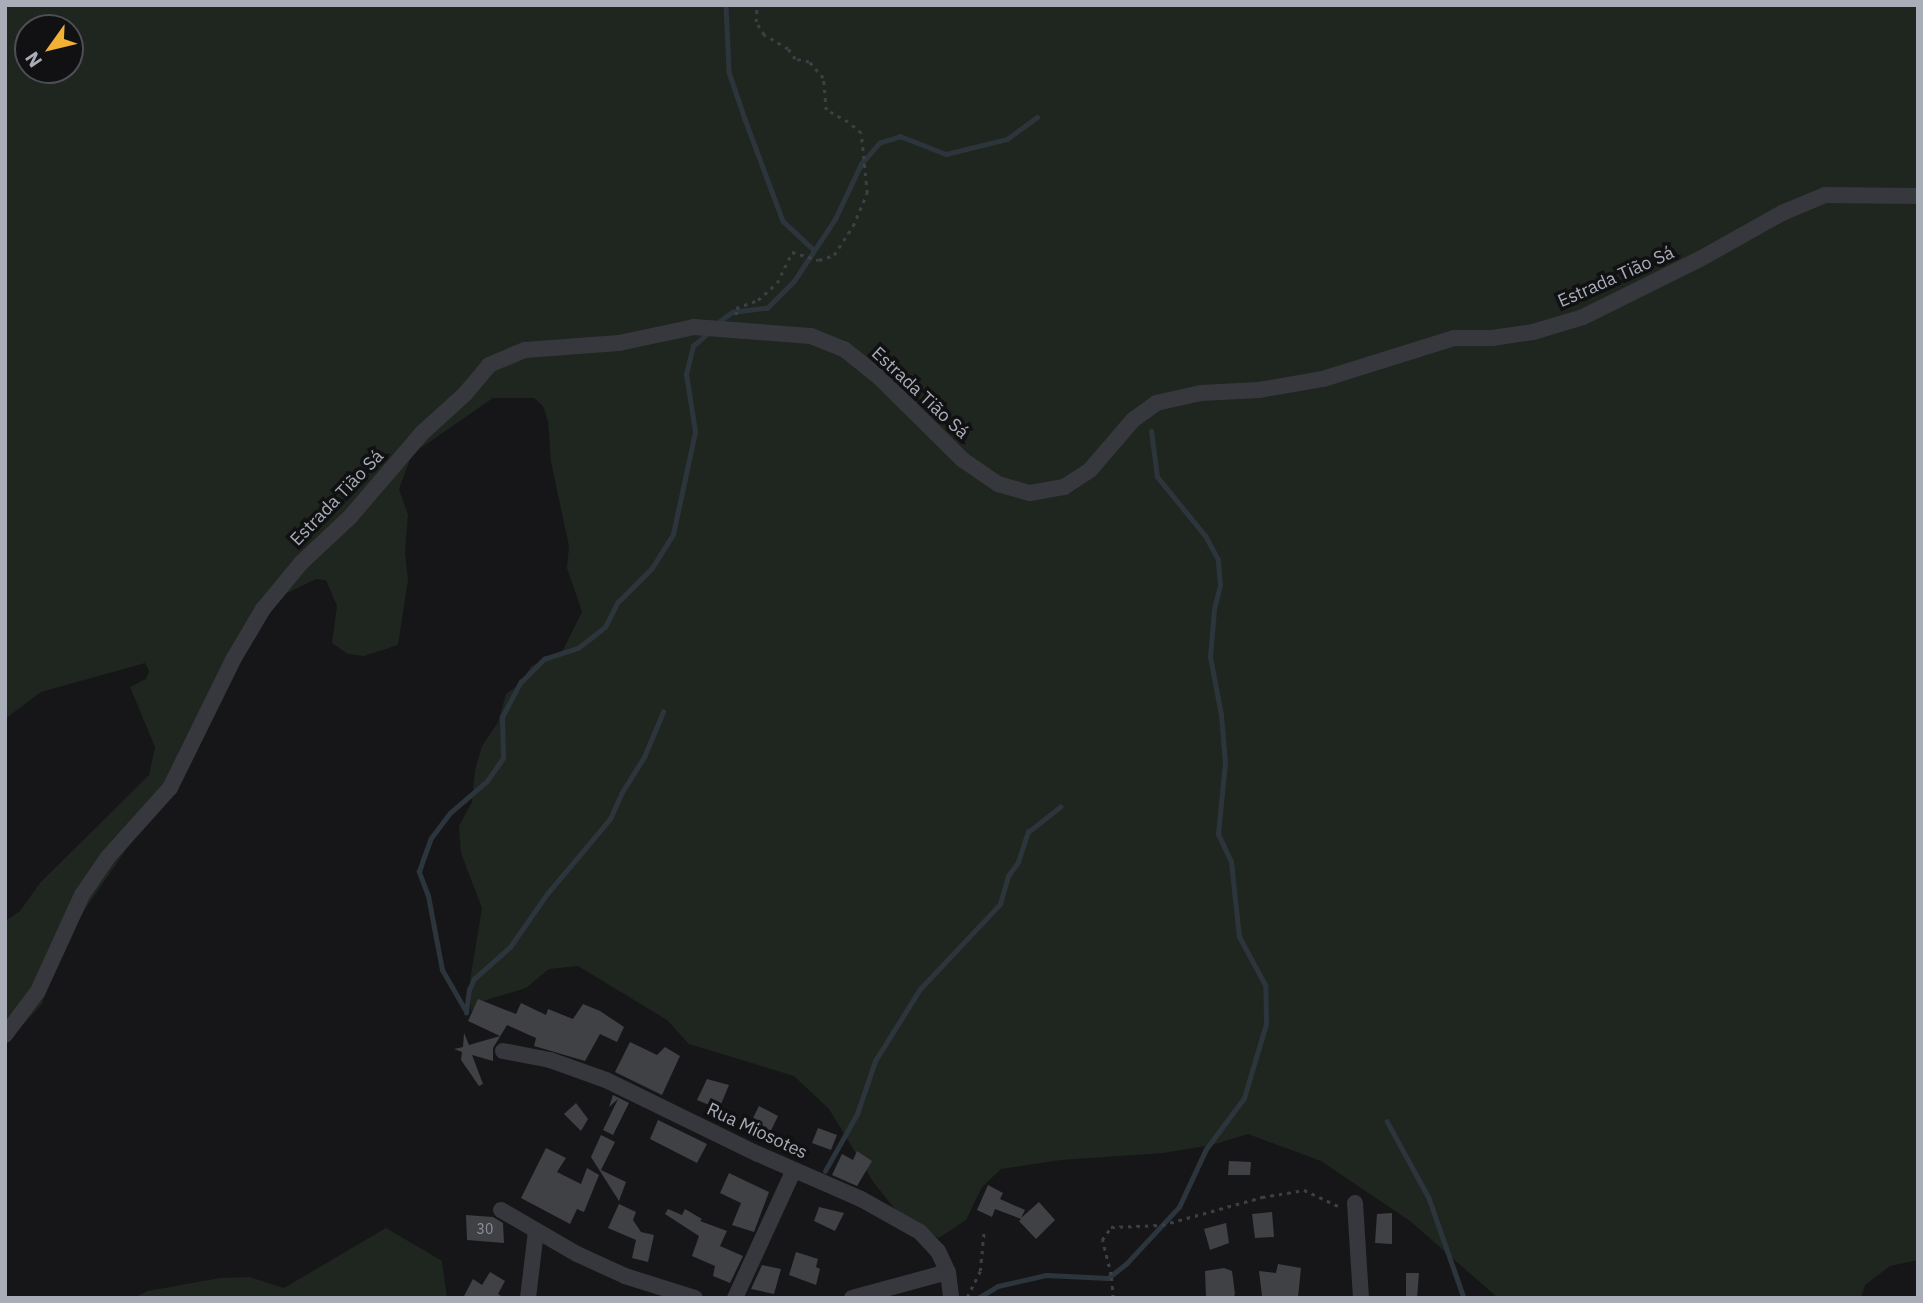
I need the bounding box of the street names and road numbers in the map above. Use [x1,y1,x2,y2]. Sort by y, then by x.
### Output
street label: Estrada Tião Sá [1555,242,1677,312]
street label: Estrada Tião Sá [867,343,973,443]
street label: Estrada Tião Sá [286,446,388,550]
street label: Rua Miosotes [703,1098,811,1164]

